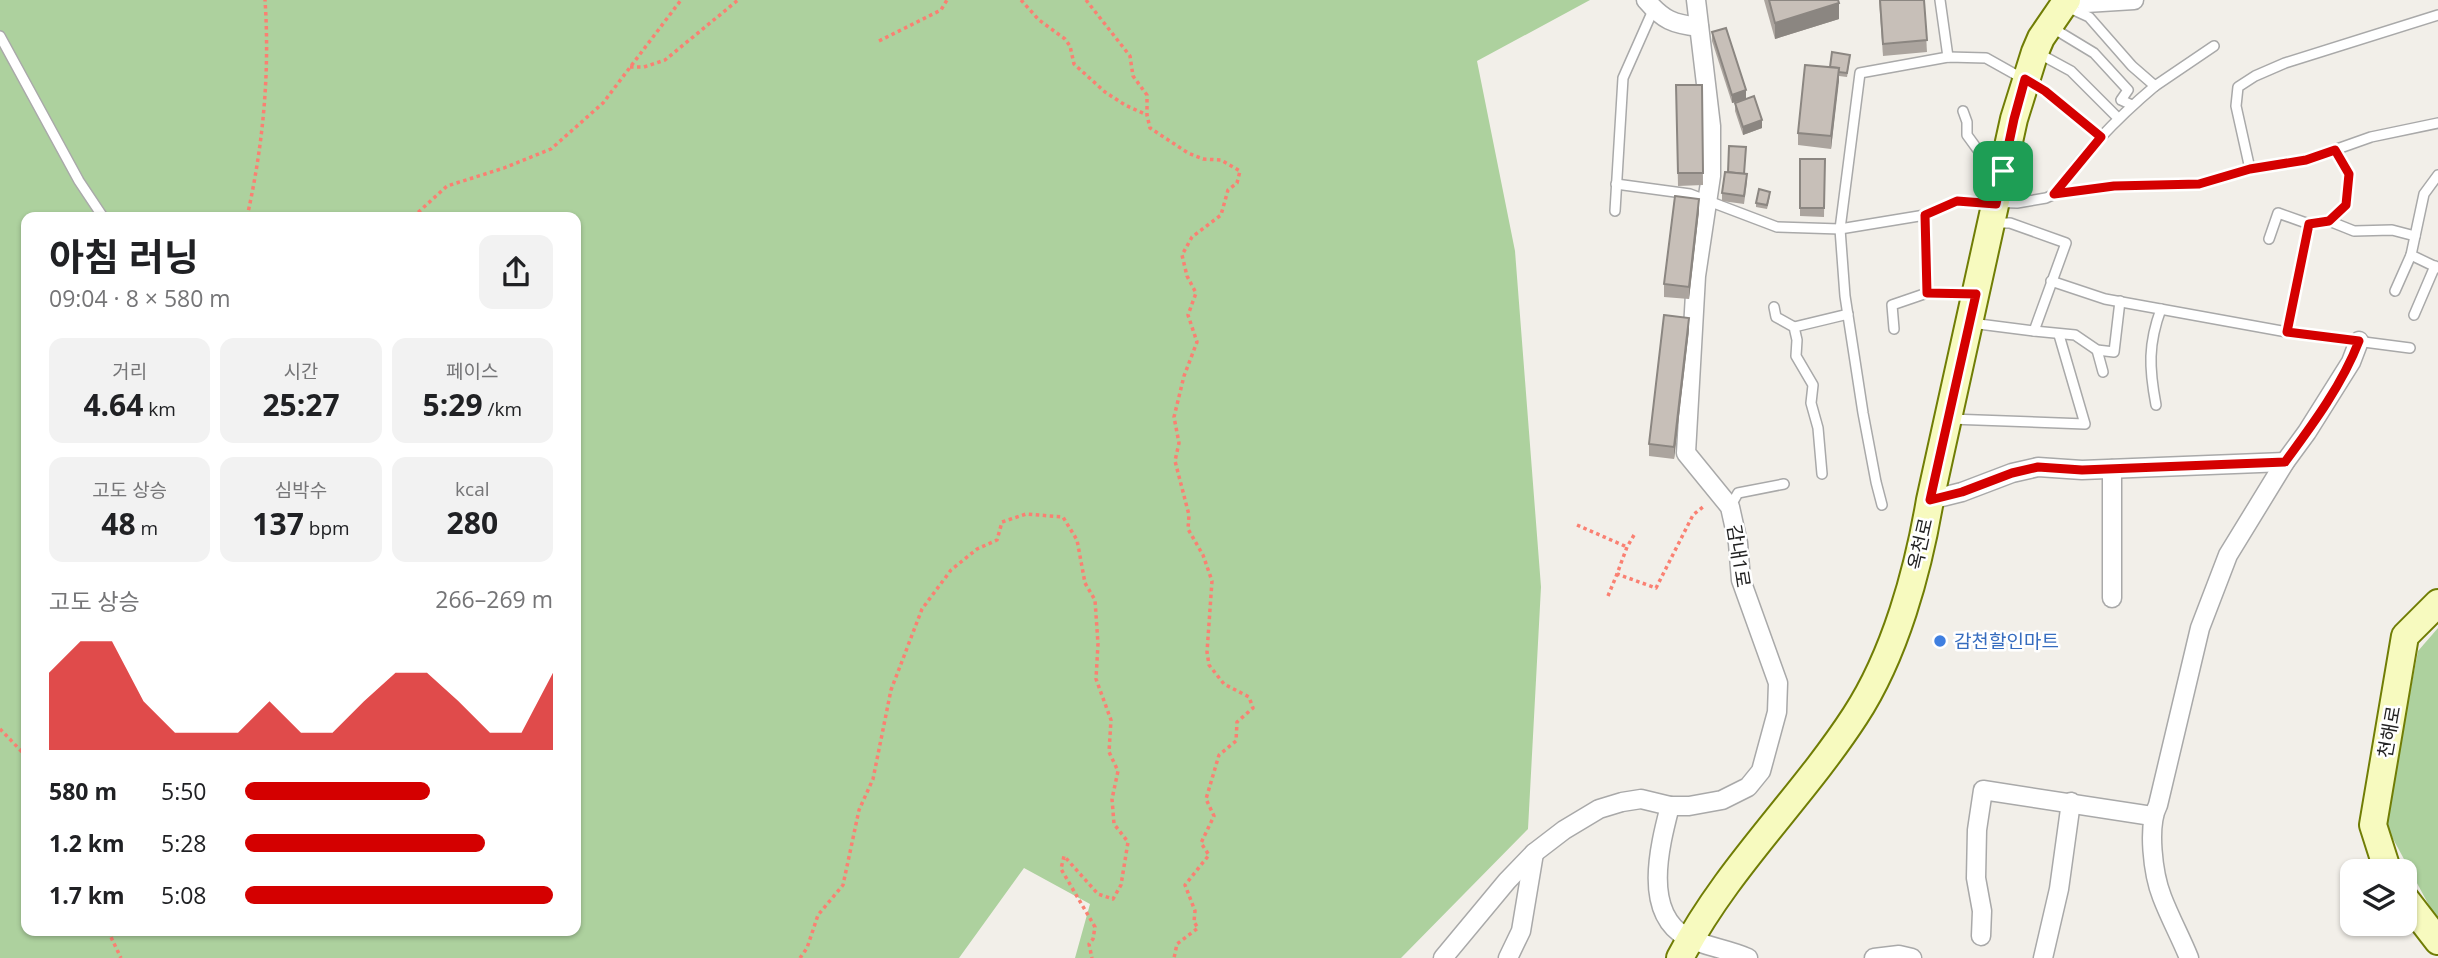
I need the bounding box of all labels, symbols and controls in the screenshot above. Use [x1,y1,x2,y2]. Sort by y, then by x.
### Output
pin [1973,141,2033,201]
icon: arrive [1984,152,2022,190]
text: 아침 러닝 [49,230,199,282]
button: share [479,235,553,309]
text: 09:04 · 8 × 580 m [49,282,231,314]
text: 거리 [112,358,147,384]
text: 시간 [284,358,318,384]
text: 페이스 [446,358,499,384]
text: 4.64 [83,384,143,425]
text: 25:27 [262,384,340,425]
text: 5:29 [423,384,483,425]
text: km [143,396,176,422]
text: /km [483,396,522,422]
text: kcal [455,476,490,502]
text: 고도 상승 [92,477,167,503]
text: 심박수 [275,477,327,503]
text: 280 [447,502,498,543]
text: 48 [101,503,136,544]
text: 137 [252,503,304,544]
text: m [136,515,158,541]
text: bpm [304,515,350,541]
street label: 옥천로 [1901,516,1939,572]
street label: 감내1로 [1721,523,1757,589]
text: 266–269 m [435,583,553,615]
text: 고도 상승 [49,585,140,617]
place label: 감천할인마트 [1954,628,2059,654]
marker: 감천할인마트 [1932,633,1948,649]
street label: 천해로 [2372,704,2406,760]
text: 580 m [49,775,117,807]
text: 5:50 [161,775,207,807]
text: 1.2 km [49,827,125,859]
text: 5:28 [161,827,207,859]
map controls [2340,859,2417,936]
button: layers [2340,859,2417,936]
text: 1.7 km [49,879,125,911]
text: 5:08 [161,879,207,911]

